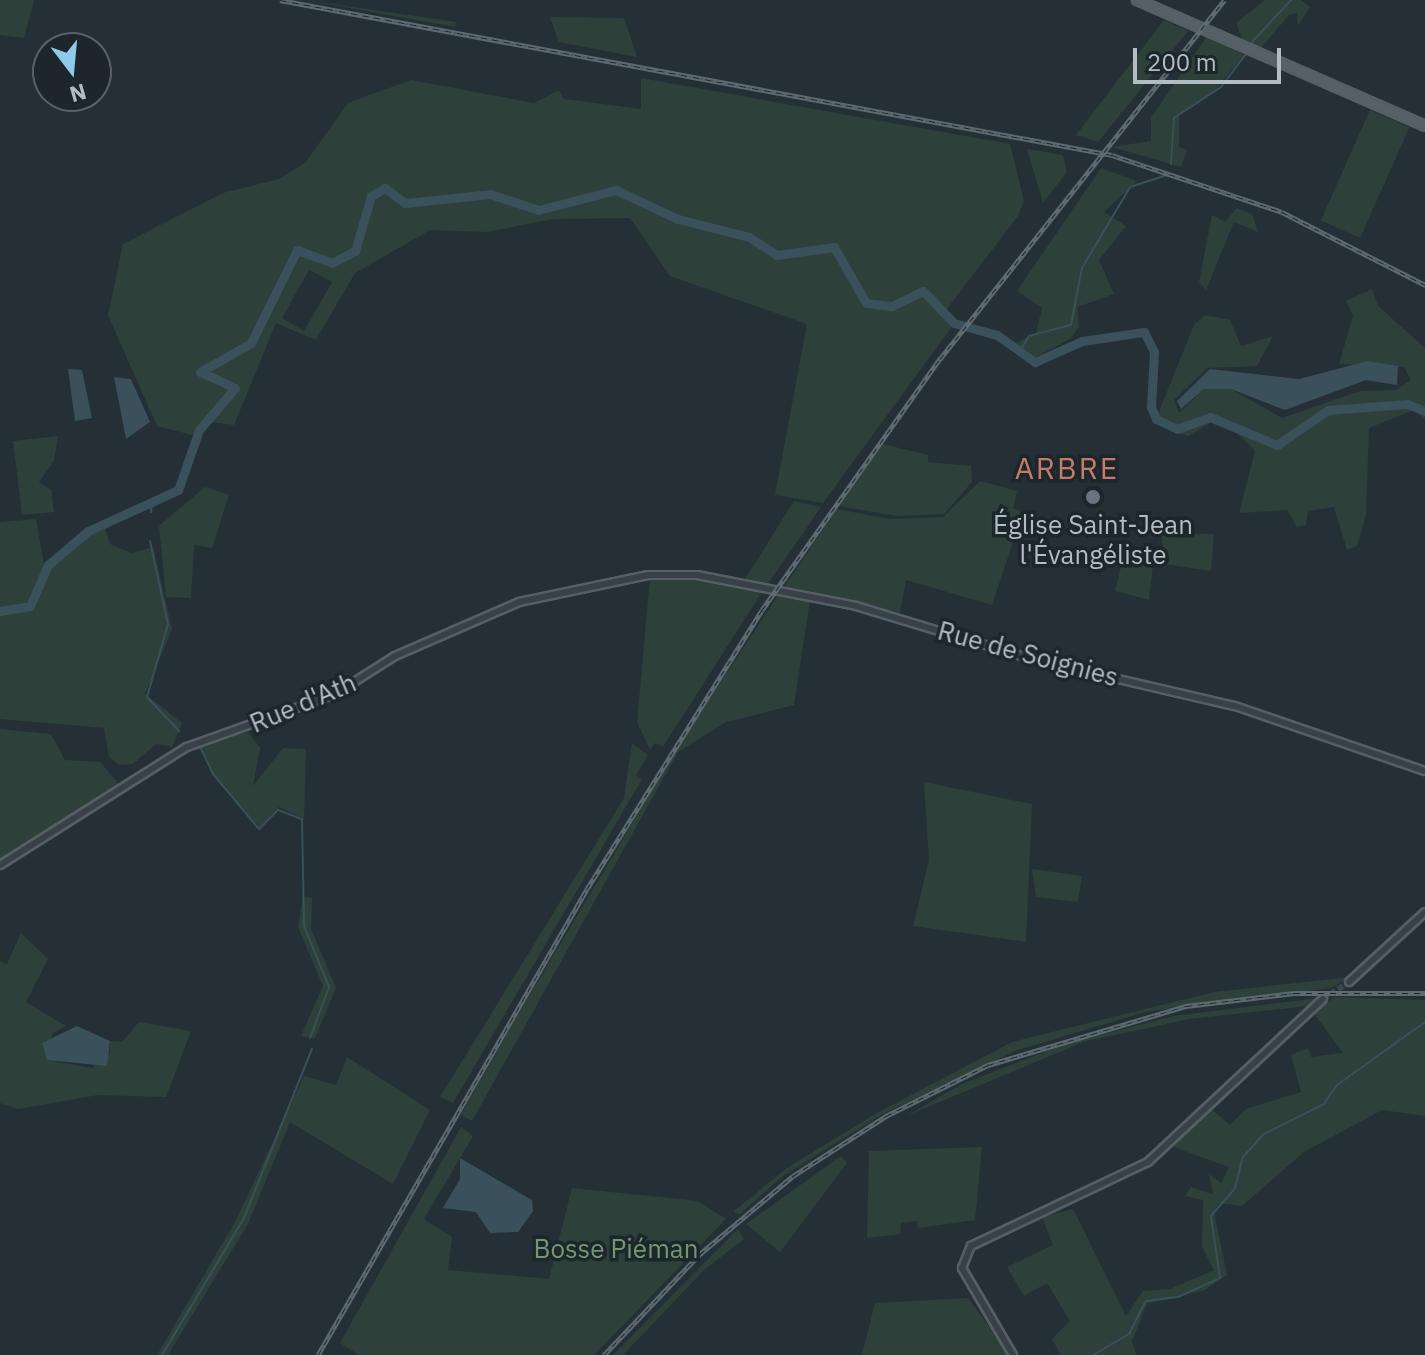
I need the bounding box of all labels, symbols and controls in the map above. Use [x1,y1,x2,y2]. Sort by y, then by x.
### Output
north arrow [32,32,112,112]
scale bar [1137,32,1285,82]
text: 200 m [1147,46,1217,78]
text: N [67,77,90,110]
district label: ARBRE [1015,450,1119,486]
marker: Église Saint-Jean l'Évangéliste [1084,488,1102,506]
place label: Église Saint-Jean l'Évangéliste [993,509,1193,570]
street label: Rue de Soignies [934,615,1122,693]
street label: Rue d'Ath [245,667,361,739]
park label: Bosse Piéman [534,1233,698,1265]

